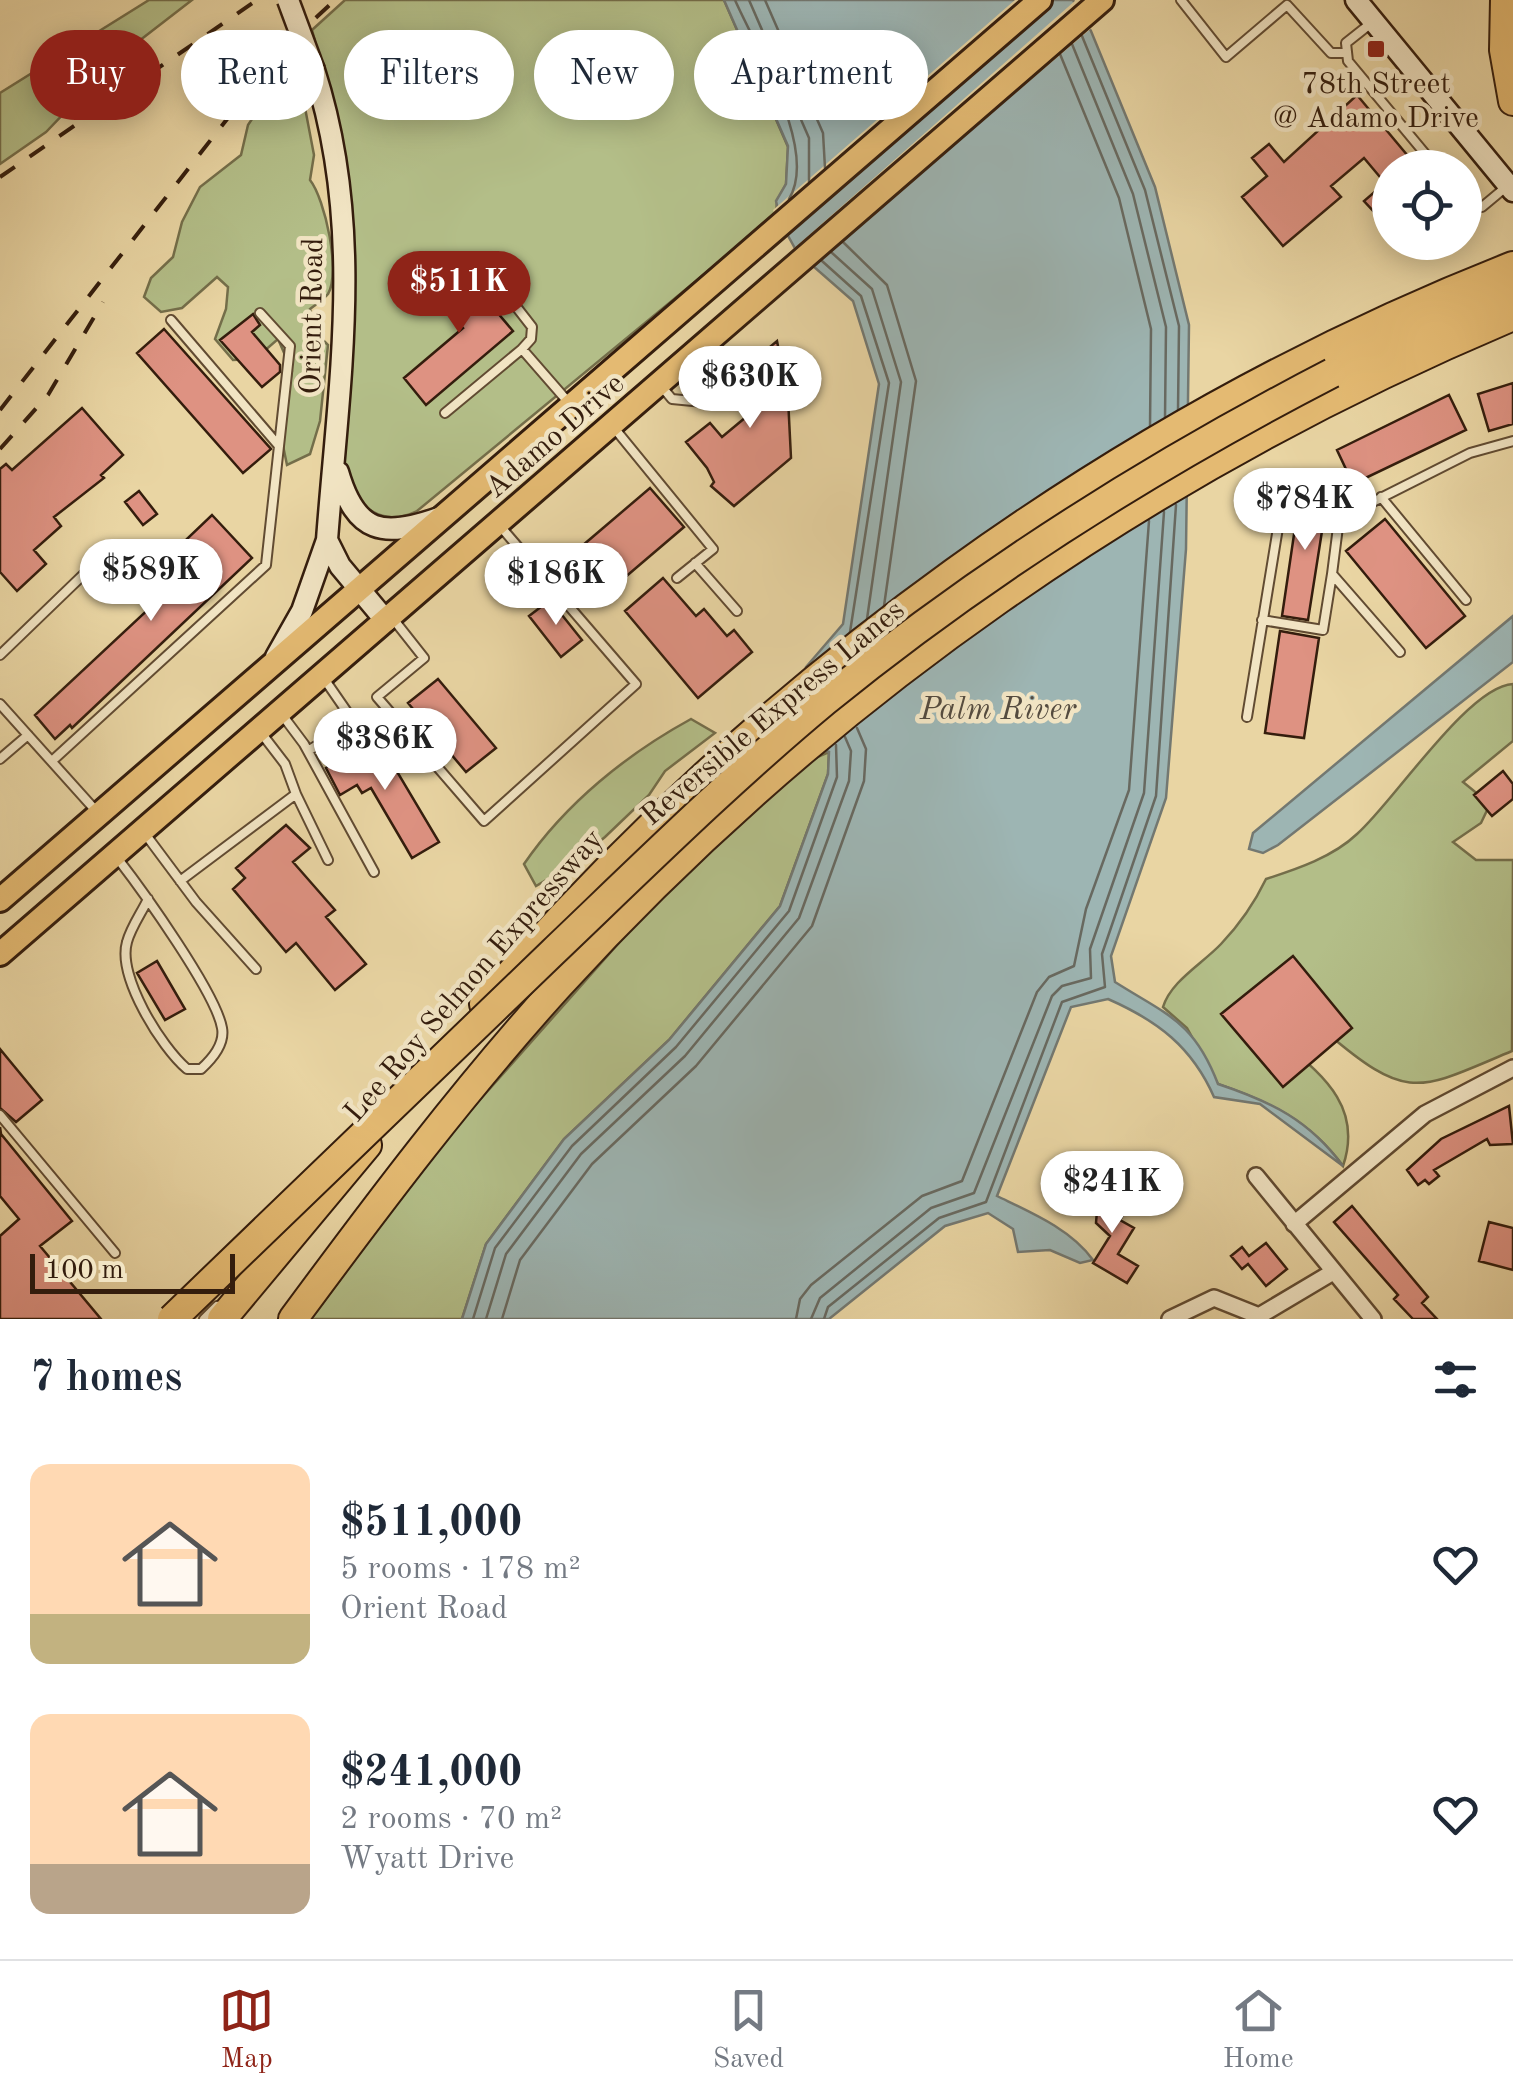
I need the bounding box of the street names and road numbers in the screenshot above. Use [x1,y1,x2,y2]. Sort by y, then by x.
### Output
street label: Orient Road [297,237,329,395]
street label: Adamo Drive [480,369,630,504]
street label: Reversible Express Lanes [636,595,910,832]
street label: Lee Roy Selmon Expressway [339,824,610,1128]

